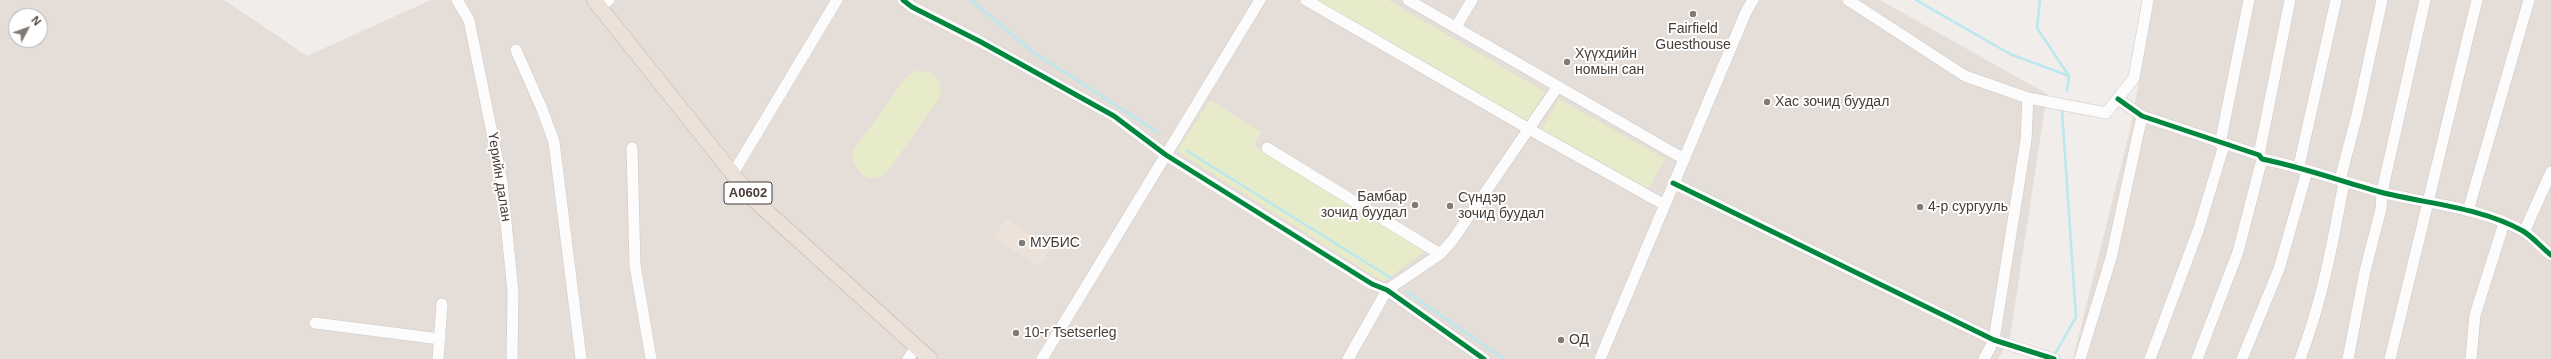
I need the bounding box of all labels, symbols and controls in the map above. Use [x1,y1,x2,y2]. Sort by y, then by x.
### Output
north arrow [8,8,48,48]
marker: Fairfield Guesthouse [1688,9,1698,19]
text: N [29,14,43,28]
place label: Fairfield Guesthouse [1655,21,1731,54]
place label: Хүүхдийн номын сан [1575,46,1644,78]
marker: Хүүхдийн номын сан [1562,57,1572,67]
place label: Хас зочид буудал [1775,94,1889,110]
marker: Хас зочид буудал [1762,97,1772,107]
street label: Үерийн далан [484,131,514,223]
road number: A0602 [724,182,772,204]
place label: Бамбар зочид буудал [1321,189,1407,222]
place label: Сүндэр зочид буудал [1458,190,1544,222]
place label: 4-р сургууль [1928,199,2008,215]
marker: Бамбар зочид буудал [1410,200,1420,210]
marker: Сүндэр зочид буудал [1445,201,1455,211]
marker: 4-р сургууль [1915,202,1925,212]
place label: МУБИС [1030,235,1080,251]
marker: МУБИС [1017,238,1027,248]
place label: 10-r Tsetserleg [1024,325,1117,341]
marker: 10-r Tsetserleg [1011,328,1021,338]
place label: ОД [1569,332,1589,348]
marker: ОД [1556,335,1566,345]

